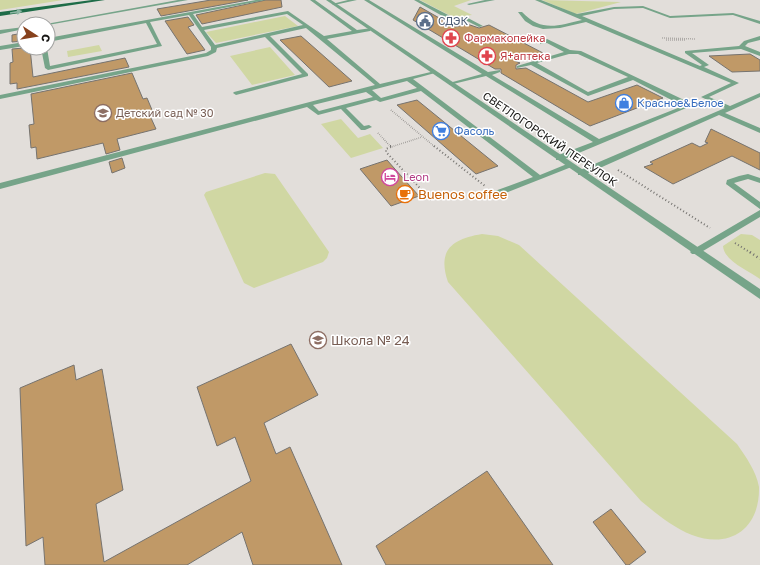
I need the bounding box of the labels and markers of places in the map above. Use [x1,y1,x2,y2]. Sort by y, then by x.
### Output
public building icon: СДЭК [415,11,435,31]
place label: СДЭК [438,14,469,27]
pharmacy icon: Фармакопейка [441,28,461,48]
place label: Фармакопейка [464,31,545,44]
pharmacy icon: Я+аптека [477,46,497,66]
place label: Я+аптека [500,49,551,62]
shop icon: Красное&Белое [614,93,634,113]
place label: Красное&Белое [637,96,724,109]
school or university icon: Детский сад № 30 [93,103,113,123]
place label: Детский сад № 30 [116,106,214,119]
supermarket icon: Фасоль [431,121,451,141]
place label: Фасоль [454,124,495,137]
hotel icon: Leon [380,167,400,187]
place label: Leon [403,170,429,183]
cafe icon: Buenos coffee [395,184,415,204]
place label: Buenos coffee [418,186,507,202]
school or university icon: Школа № 24 [308,330,328,350]
place label: Школа № 24 [331,332,410,348]

